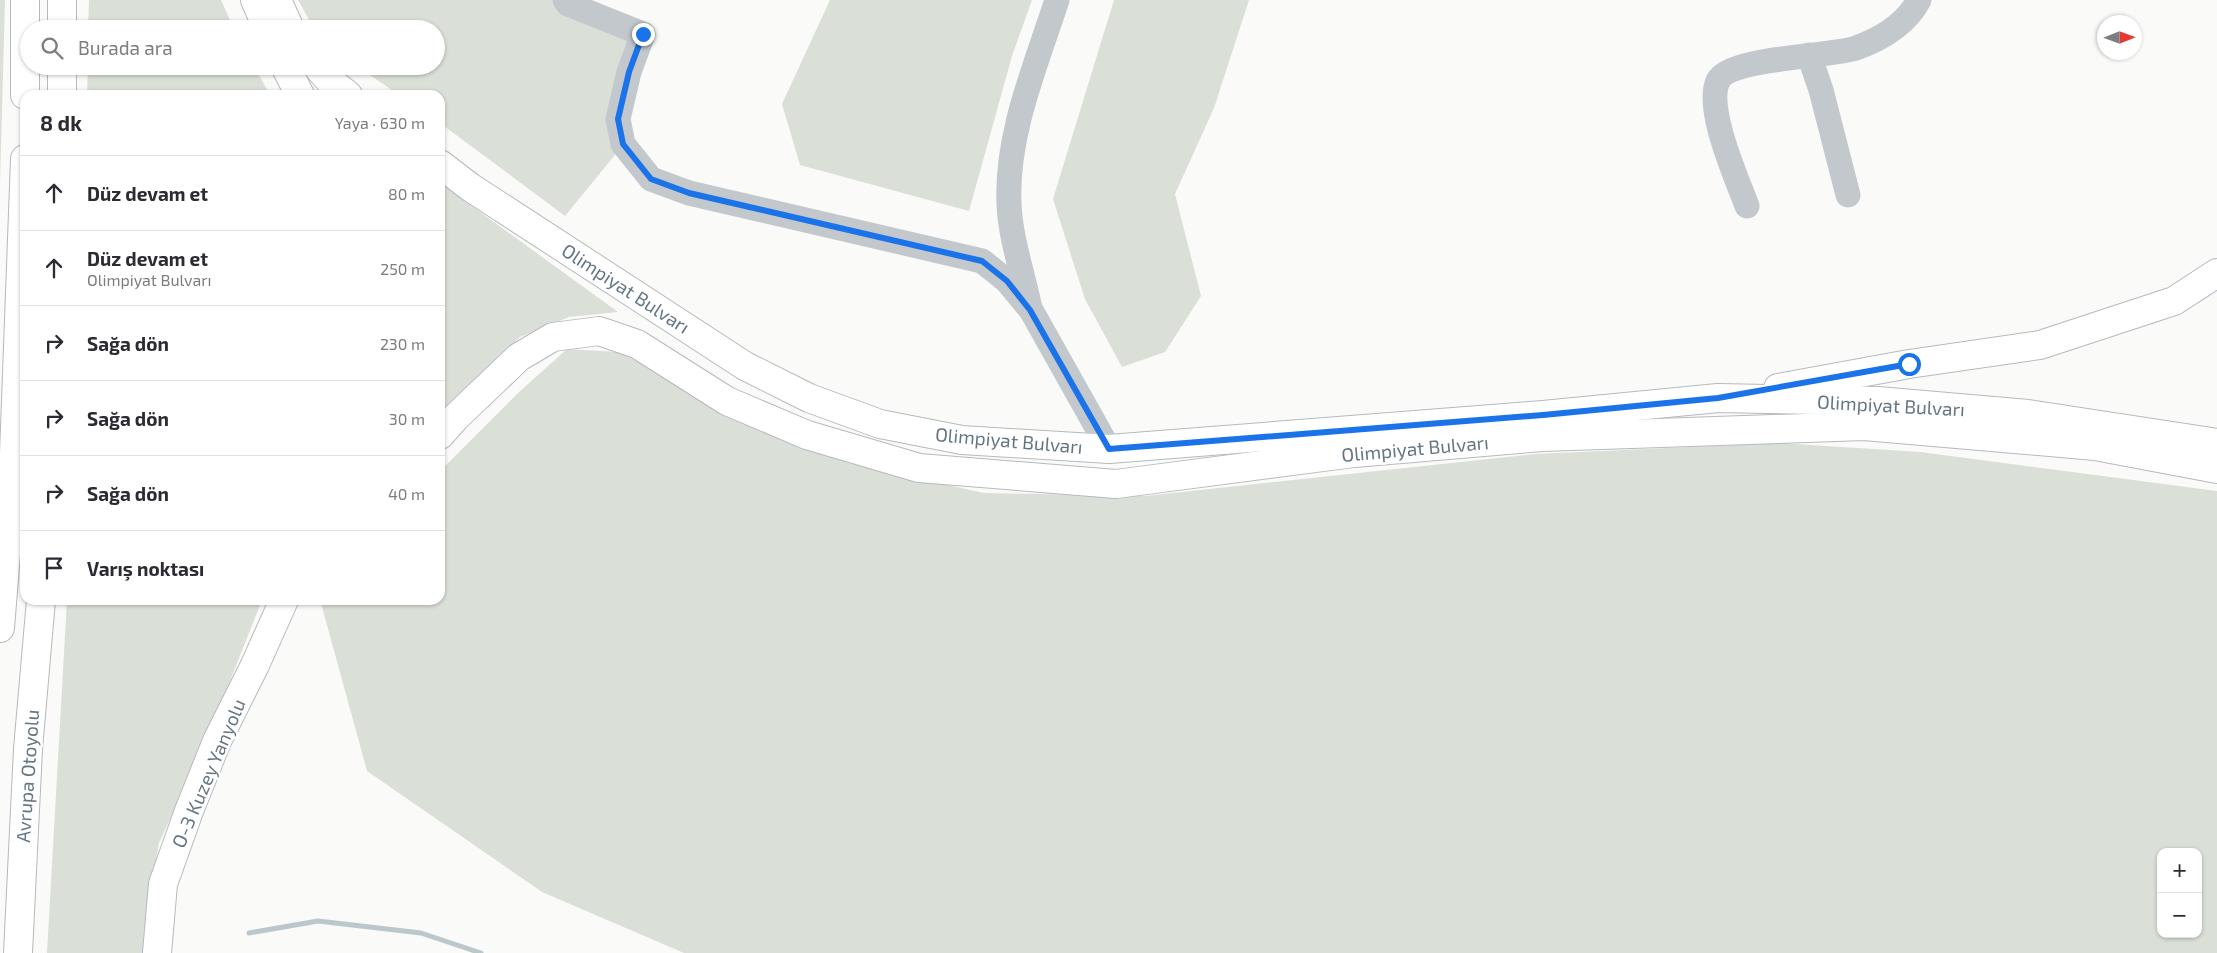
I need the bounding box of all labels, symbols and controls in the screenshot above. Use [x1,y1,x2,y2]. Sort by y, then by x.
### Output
north arrow [2097,15,2142,60]
search box [20,20,445,75]
route end [632,23,655,46]
icon: search [38,34,66,62]
text: Burada ara [78,36,173,59]
text: 8 dk [40,110,82,135]
text: Yaya · 630 m [335,113,425,132]
icon: ahead [40,179,68,207]
text: Düz devam et [87,182,208,205]
text: 80 m [388,184,425,203]
street label: Olimpiyat Bulvarı [558,238,694,338]
text: Düz devam et [87,247,208,270]
icon: ahead [40,254,68,282]
text: 250 m [380,259,425,278]
text: Olimpiyat Bulvarı [87,270,212,289]
icon: right [40,329,68,357]
text: Sağa dön [87,332,169,355]
text: 230 m [380,334,425,353]
route start [1898,353,1921,376]
street label: Olimpiyat Bulvarı [1817,390,1965,420]
icon: right [40,404,68,432]
text: Sağa dön [87,407,169,430]
text: 30 m [389,409,425,428]
street label: Olimpiyat Bulvarı [934,422,1084,458]
street label: Olimpiyat Bulvarı [1340,430,1490,466]
icon: right [40,479,68,507]
text: Sağa dön [87,482,169,505]
text: 40 m [388,484,425,503]
icon: arrive [40,554,68,582]
text: Varış noktası [87,557,204,580]
street label: O-3 Kuzey Yanyolu [166,695,250,851]
street label: Avrupa Otoyolu [11,709,43,843]
map controls [2157,848,2202,938]
button: + [2157,848,2202,893]
button: − [2157,893,2202,938]

